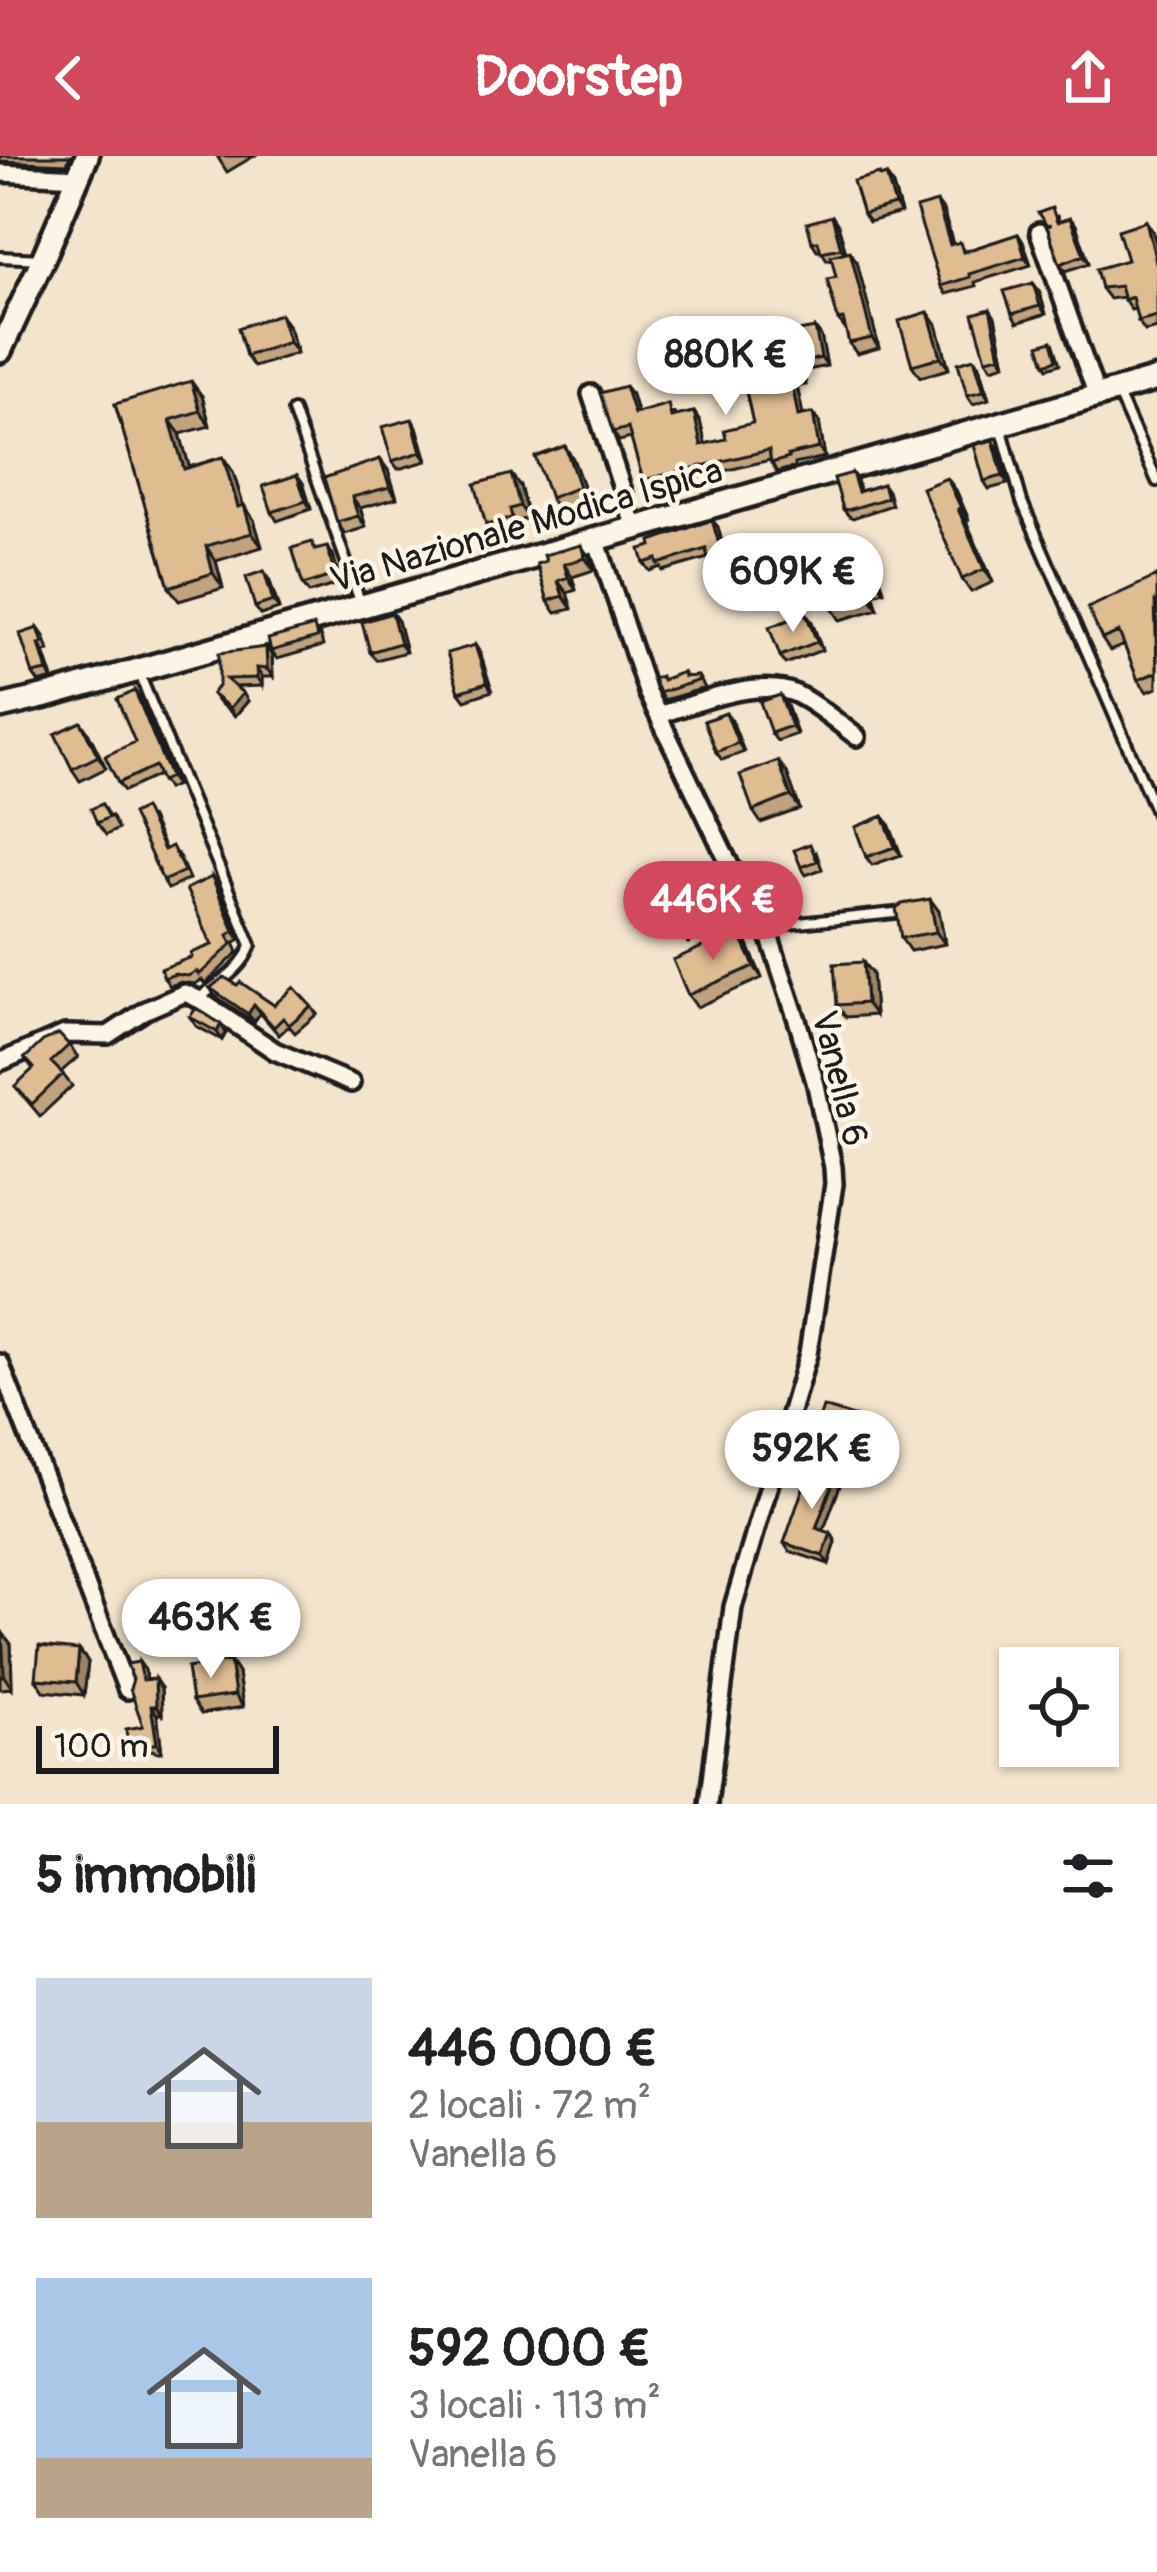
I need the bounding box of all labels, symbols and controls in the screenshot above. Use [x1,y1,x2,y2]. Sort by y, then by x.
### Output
text: Doorstep [474,44,683,112]
icon: back [36,45,102,111]
icon: share [1055,45,1121,111]
pin: 880K € [628,316,824,418]
text: 880K € [664,330,788,379]
street label: Via Nazionale Modica Ispica [325,448,728,603]
pin: 609K € [695,533,891,635]
text: 609K € [729,547,857,596]
pin: 446K € [615,861,811,963]
text: 446K € [650,875,776,924]
street label: Vanella 6 [801,1006,878,1151]
pin: 592K € [714,1410,910,1512]
text: 592K € [752,1424,872,1473]
pin: 463K € [113,1579,309,1681]
text: 463K € [149,1593,273,1642]
map controls [999,1647,1119,1767]
button: locate [999,1647,1119,1767]
scale bar [36,1720,279,1773]
text: 100 m [54,1726,148,1767]
icon: filters [1055,1843,1121,1909]
text: 5 immobili [36,1844,256,1908]
text: 446 000 € [408,2017,657,2081]
icon: home [132,2026,276,2170]
text: 2 locali · 72 m² [408,2081,651,2130]
text: Vanella 6 [408,2130,558,2179]
text: 592 000 € [408,2317,651,2381]
icon: home [132,2326,276,2470]
text: 3 locali · 113 m² [408,2381,661,2430]
text: Vanella 6 [408,2430,558,2479]

